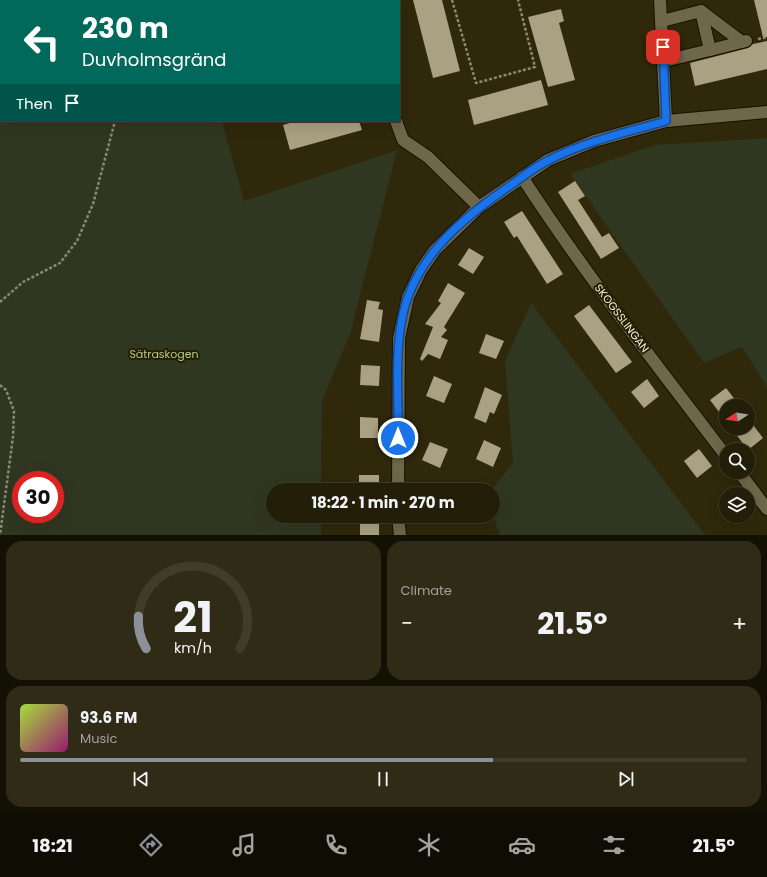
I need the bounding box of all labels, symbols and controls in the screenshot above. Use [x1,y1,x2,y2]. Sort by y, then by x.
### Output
text: 230 m [82,9,169,48]
icon: left [16,16,68,68]
pin [646,30,680,64]
icon: arrive [652,36,674,58]
text: Duvholmsgränd [82,47,227,72]
icon: arrive [61,92,83,114]
text: Then [16,93,53,114]
street label: SKOGSSLINGAN [591,280,653,356]
park label: Sätraskogen [129,346,199,362]
north arrow [719,399,755,435]
map controls [719,399,755,523]
position arrow [377,417,419,459]
button: search [719,443,755,479]
speed limit sign: 30 [12,471,64,523]
button: layers [719,487,755,523]
text: 18:22 · 1 min · 270 m [311,492,455,513]
text: Climate [401,581,452,600]
text: 21 [174,587,213,646]
text: 21.5° [537,602,607,645]
text: − [401,608,413,639]
text: + [732,608,747,639]
text: km/h [174,637,212,657]
text: 93.6 FM [80,707,137,728]
text: Music [80,729,117,748]
icon: previous [130,768,152,790]
icon: pause [372,768,394,790]
icon: next [615,768,637,790]
icon: directions [137,831,165,859]
icon: music [230,831,258,859]
icon: phone [322,831,350,859]
icon: climate [415,831,443,859]
icon: car [508,831,536,859]
icon: filters [600,831,628,859]
text: 18:21 [32,833,73,858]
text: 21.5° [693,833,735,858]

